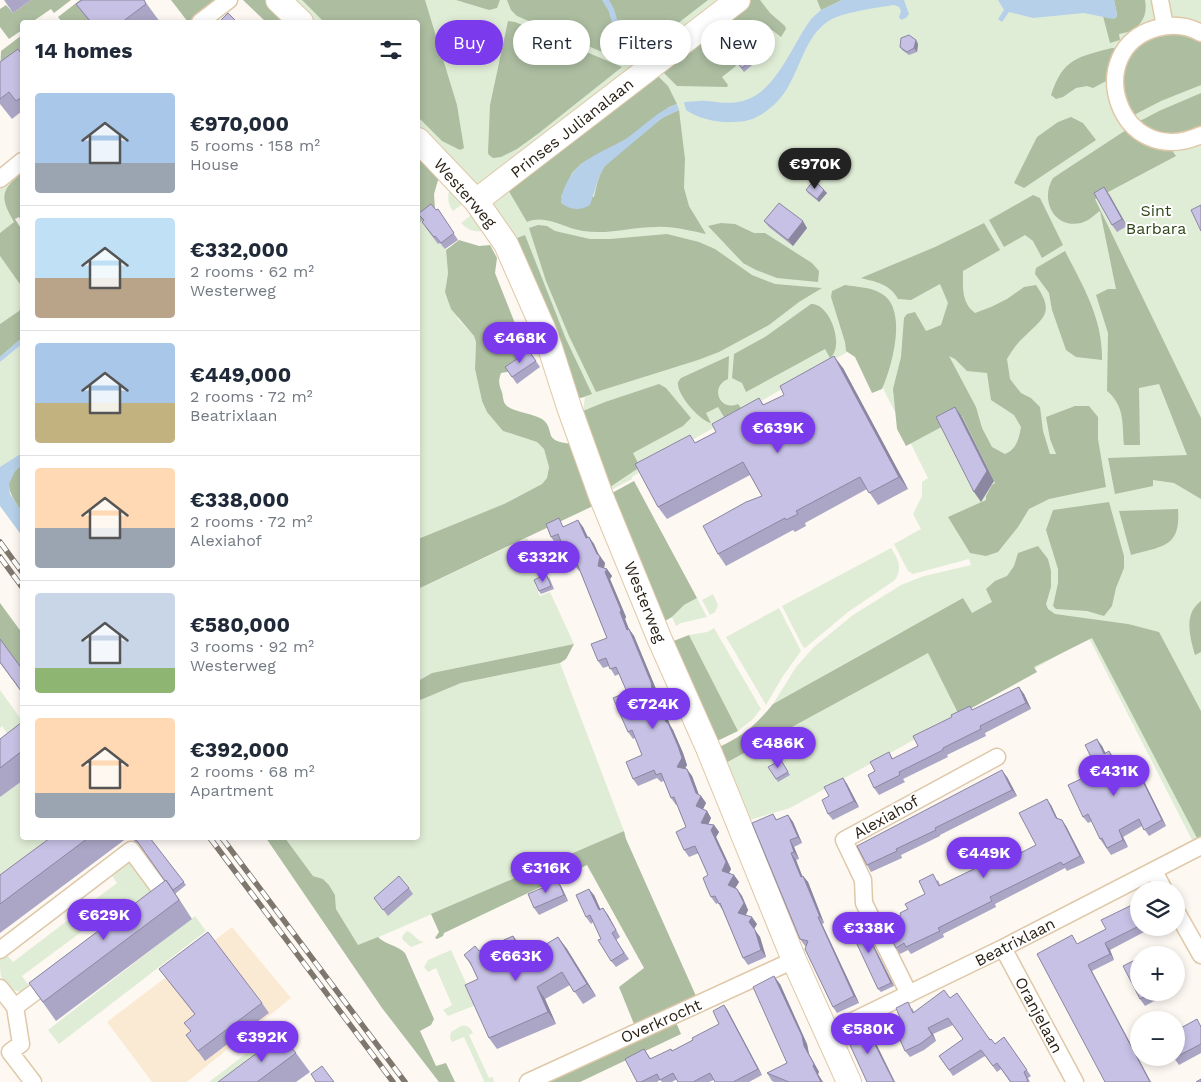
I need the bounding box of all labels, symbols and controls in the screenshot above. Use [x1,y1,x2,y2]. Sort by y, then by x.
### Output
chip: Buy [435,20,503,65]
chip: Rent [513,20,590,65]
chip: Filters [600,20,691,65]
chip: New [701,20,775,65]
icon: filters [377,36,405,64]
text: 14 homes [35,38,132,63]
street label: Prinses Julianalaan [507,74,637,182]
text: €970,000 [190,111,289,136]
icon: home [75,113,135,173]
text: 5 rooms · 158 m² [190,136,320,155]
pin: €970K [780,148,850,190]
street label: Westerweg [430,154,501,232]
text: €970K [789,154,841,173]
text: House [190,155,239,174]
park label: Sint Barbara [1126,201,1186,238]
text: €332,000 [190,237,289,262]
icon: home [75,238,135,298]
text: 2 rooms · 62 m² [190,262,314,281]
text: Westerweg [190,281,276,300]
pin: €468K [485,322,555,364]
text: €468K [494,328,546,347]
text: €449,000 [190,362,291,387]
icon: home [75,363,135,423]
text: 2 rooms · 72 m² [190,387,313,406]
text: Beatrixlaan [190,406,277,425]
pin: €639K [743,412,813,454]
text: €639K [752,418,804,437]
text: €338,000 [190,487,289,512]
icon: home [75,488,135,548]
text: 2 rooms · 72 m² [190,512,313,531]
text: Alexiahof [190,531,262,550]
pin: €332K [508,540,578,583]
text: €332K [518,547,568,566]
street label: Westerweg [620,559,670,646]
text: €580,000 [190,612,290,637]
icon: home [75,613,135,673]
text: 3 rooms · 92 m² [190,637,314,656]
text: Westerweg [190,656,276,675]
pin: €724K [618,688,688,730]
text: €724K [627,694,679,713]
pin: €486K [743,726,813,769]
text: €486K [752,733,804,752]
text: €392,000 [190,737,289,762]
icon: home [75,738,135,798]
pin: €431K [1079,754,1149,797]
text: €431K [1089,761,1139,780]
text: 2 rooms · 68 m² [190,762,315,781]
text: Apartment [190,781,273,800]
street label: Alexiahof [850,791,923,843]
pin: €449K [949,836,1019,879]
text: €449K [958,843,1010,862]
pin: €316K [511,852,581,894]
text: €316K [522,858,570,877]
map controls [1130,881,1185,1066]
button: layers [1130,881,1185,936]
pin: €629K [69,898,139,941]
text: €629K [78,905,130,924]
pin: €338K [834,912,904,954]
street label: Beatrixlaan [972,914,1058,970]
text: €338K [843,918,895,937]
pin: €663K [481,940,551,982]
text: €663K [490,946,542,965]
button: + [1130,946,1185,1001]
street label: Oranjelaan [1011,974,1067,1056]
street label: Overkrocht [618,995,705,1047]
button: − [1130,1011,1185,1066]
pin: €580K [833,1012,903,1055]
text: €580K [842,1019,894,1038]
pin: €392K [227,1020,297,1063]
text: €392K [236,1027,288,1046]

